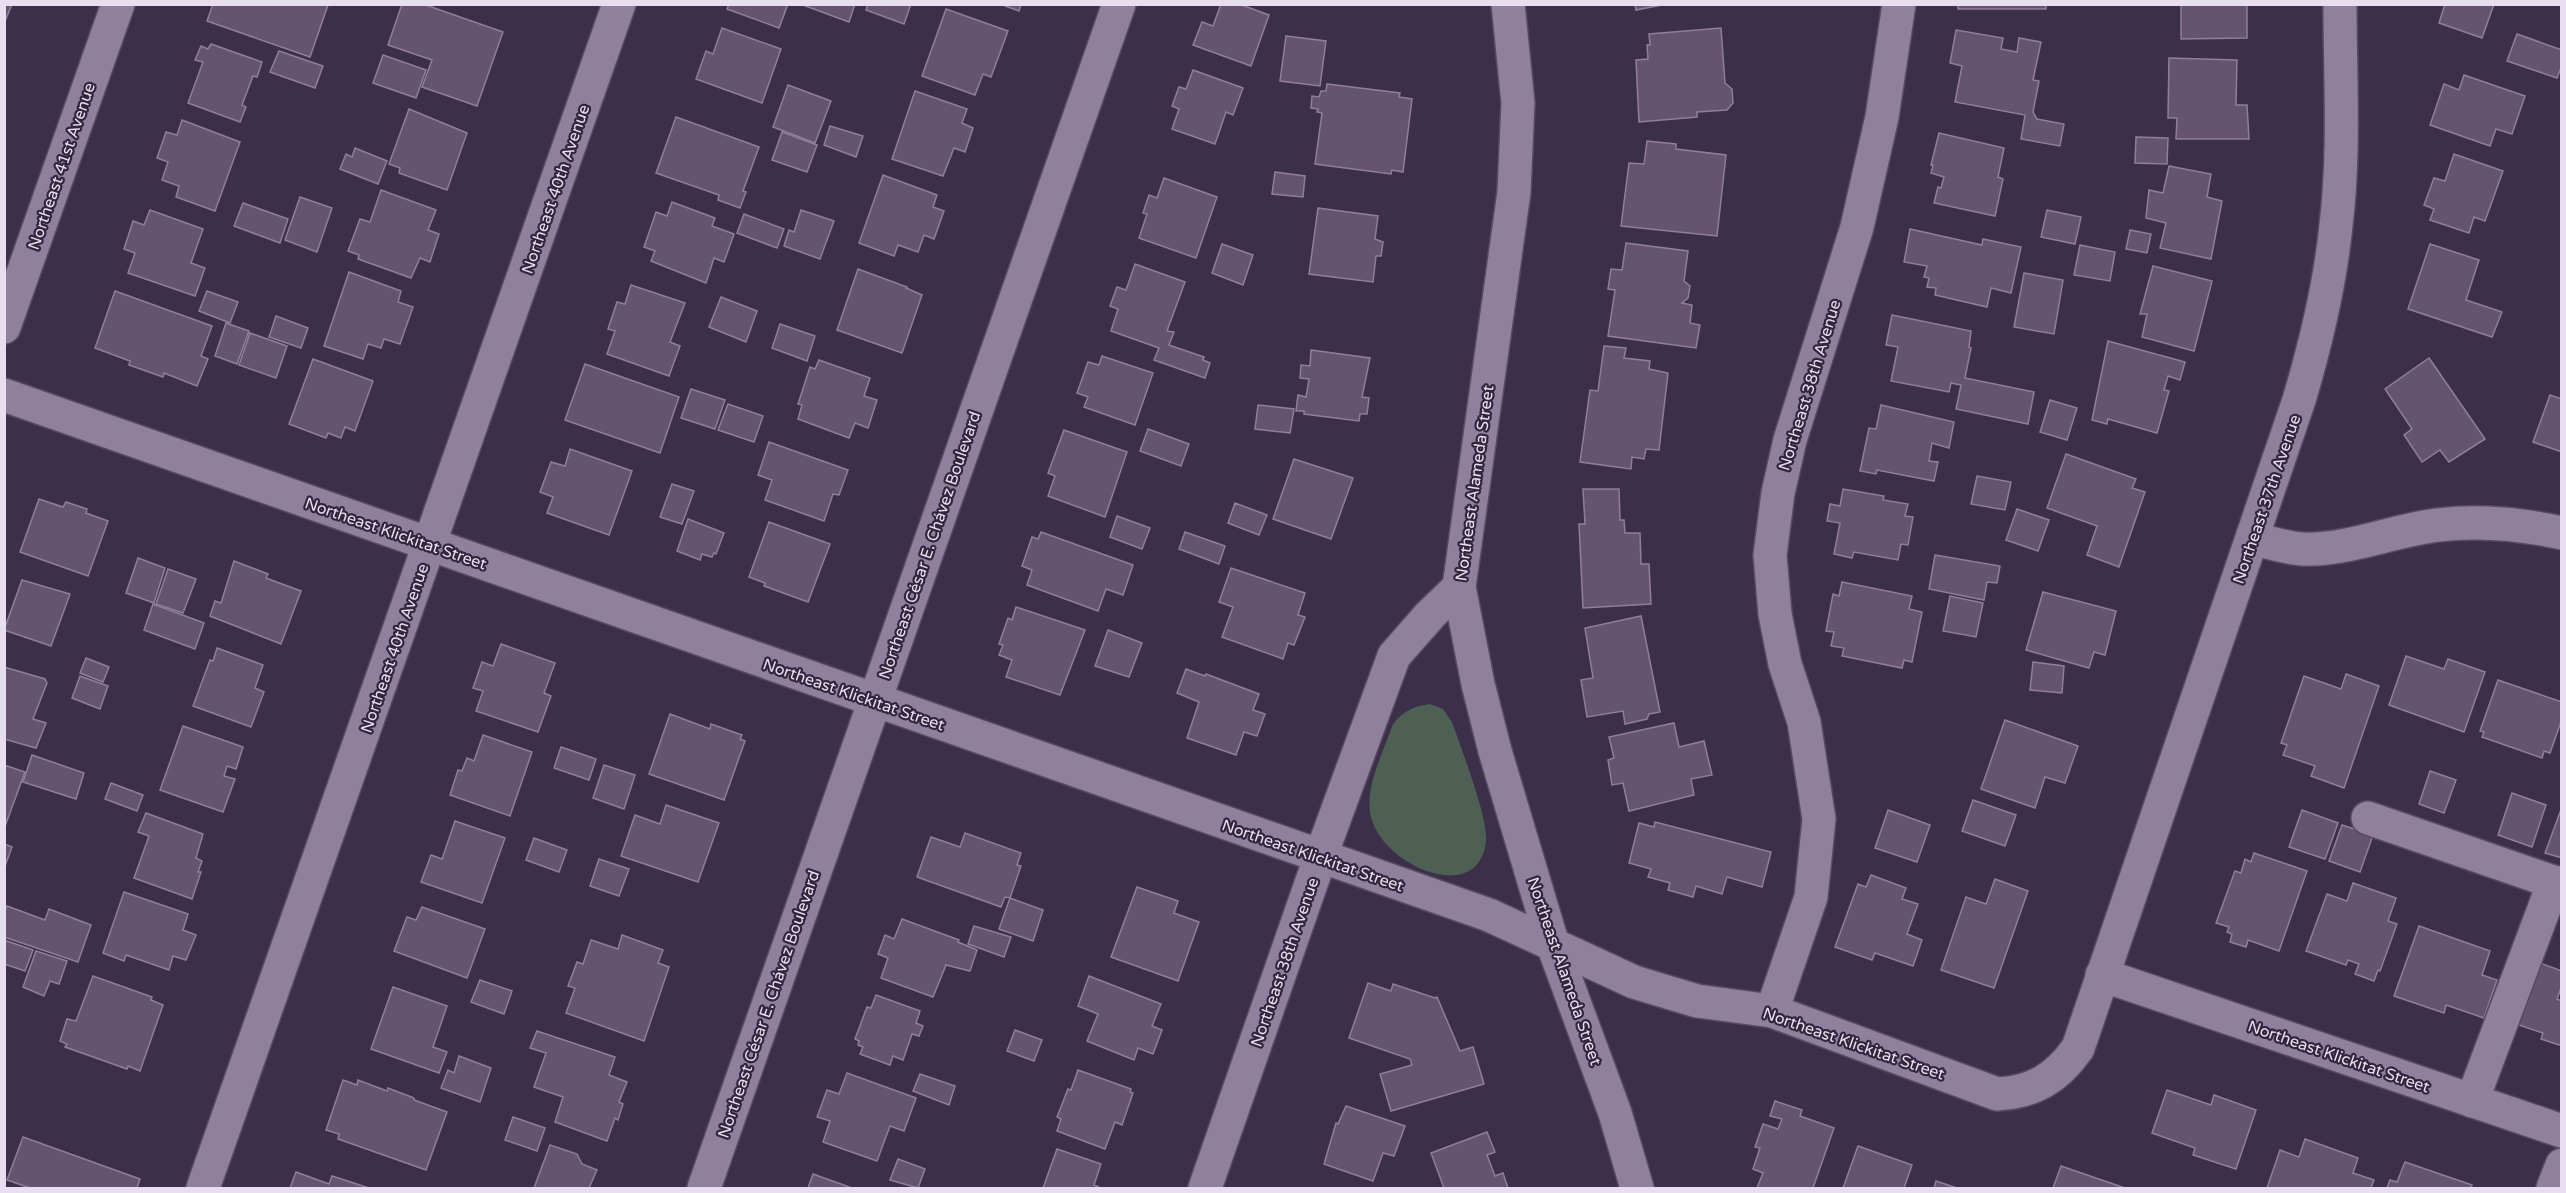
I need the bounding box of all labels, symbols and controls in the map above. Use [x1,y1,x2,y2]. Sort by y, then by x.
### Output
street label: Northeast 41st Avenue [24,80,100,253]
street label: Northeast 40th Avenue [518,102,594,277]
street label: Northeast 38th Avenue [1774,297,1845,473]
street label: Northeast Alameda Street [1451,384,1499,582]
street label: Northeast César E. Chávez Boulevard [875,409,985,682]
street label: Northeast 37th Avenue [2229,412,2305,587]
street label: Northeast Klickitat Street [302,493,489,575]
street label: Northeast 40th Avenue [357,561,433,736]
street label: Northeast Klickitat Street [760,654,947,736]
street label: Northeast Klickitat Street [1219,815,1406,897]
street label: Northeast César E. Chávez Boulevard [714,868,824,1141]
street label: Northeast 38th Avenue [1247,875,1323,1050]
street label: Northeast Alameda Street [1522,875,1606,1068]
street label: Northeast Klickitat Street [1760,1003,1947,1085]
street label: Northeast Klickitat Street [2245,1016,2432,1098]

